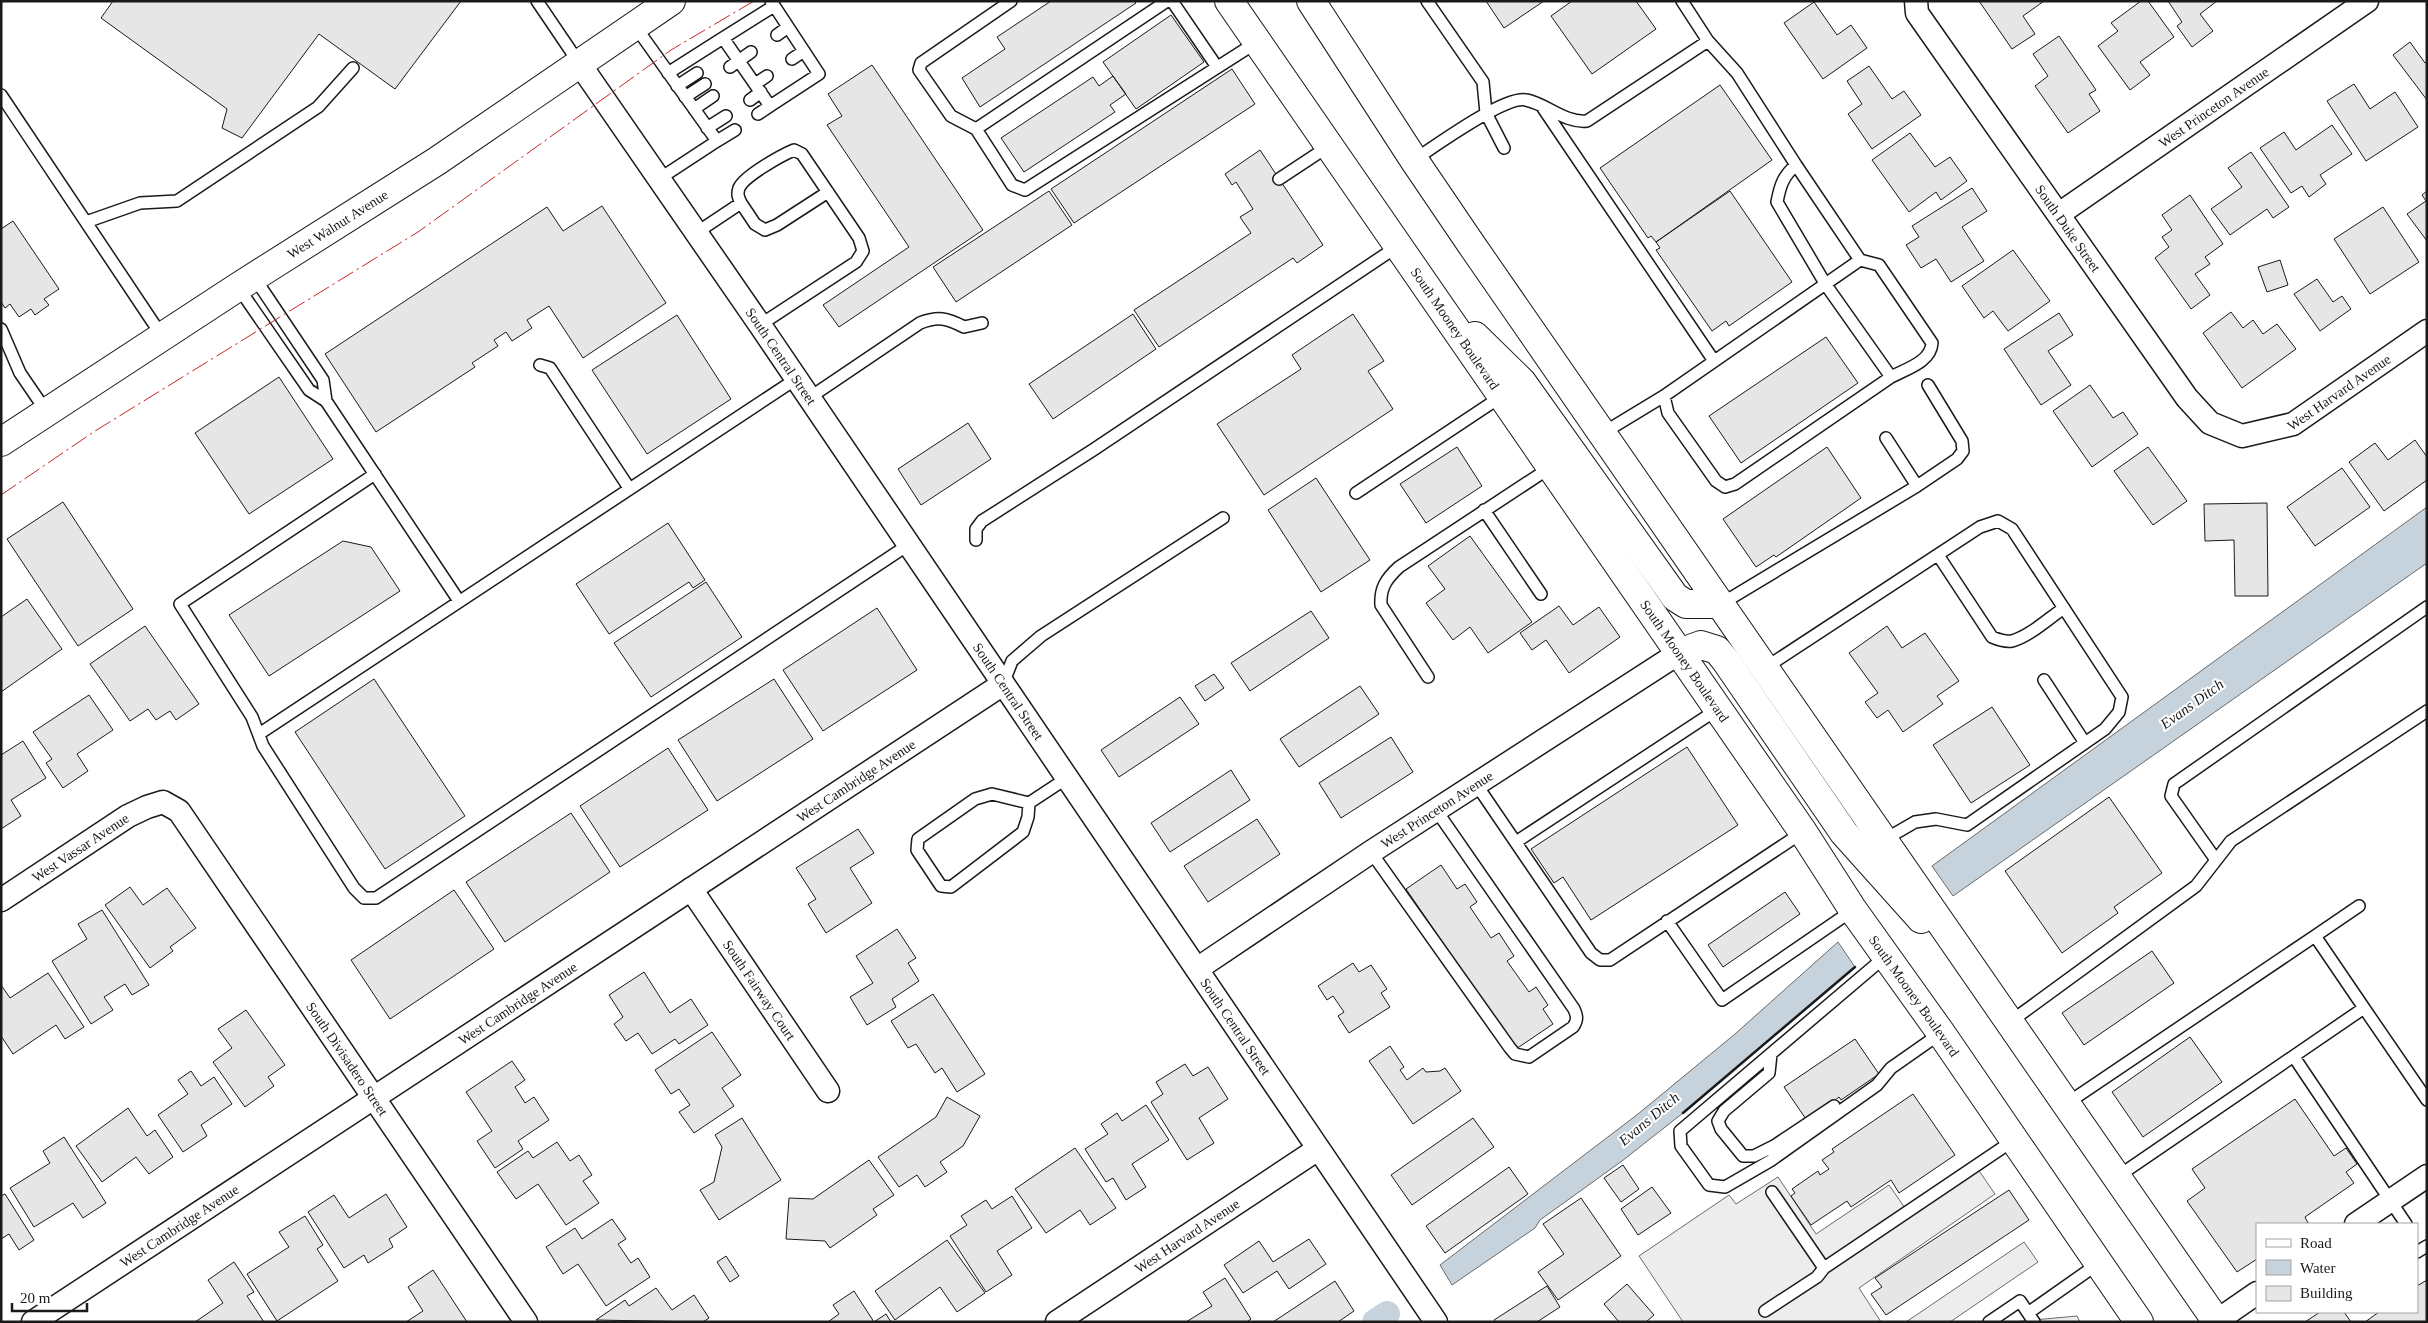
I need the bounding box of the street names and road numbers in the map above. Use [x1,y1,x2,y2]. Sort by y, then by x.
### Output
street label: West Princeton Avenue [2156,64,2271,150]
street label: South Duke Street [2032,182,2104,275]
street label: West Walnut Avenue [284,187,391,261]
street label: South Mooney Boulevard [1408,265,1502,392]
street label: South Central Street [743,305,819,407]
street label: West Harvard Avenue [2284,351,2393,433]
street label: South Mooney Boulevard [1638,597,1732,725]
street label: South Central Street [970,640,1047,743]
street label: West Cambridge Avenue [794,736,918,825]
street label: West Princeton Avenue [1378,768,1495,851]
street label: West Vassar Avenue [29,810,131,885]
street label: South Mooney Boulevard [1866,932,1962,1059]
street label: South Fairway Court [720,937,799,1043]
street label: West Cambridge Avenue [456,959,580,1048]
street label: South Central Street [1198,975,1274,1078]
street label: South Divisadero Street [304,999,391,1119]
street label: West Cambridge Avenue [117,1181,241,1270]
street label: West Harvard Avenue [1132,1196,1242,1276]

